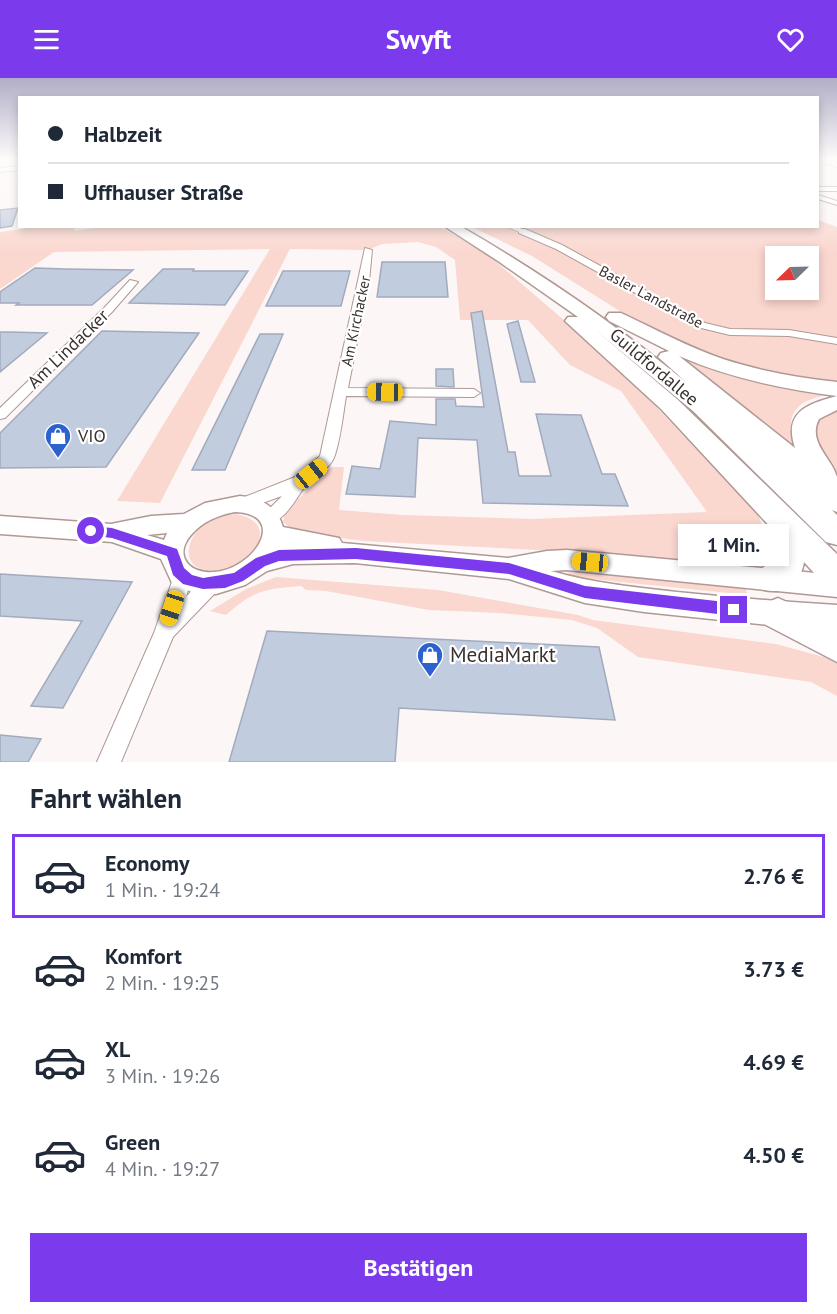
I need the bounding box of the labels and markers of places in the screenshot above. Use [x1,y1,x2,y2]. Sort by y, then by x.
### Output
shop icon: VIO [43,421,73,459]
place label: VIO [77,424,106,447]
shop icon: MediaMarkt [415,640,445,678]
place label: MediaMarkt [450,641,556,668]

